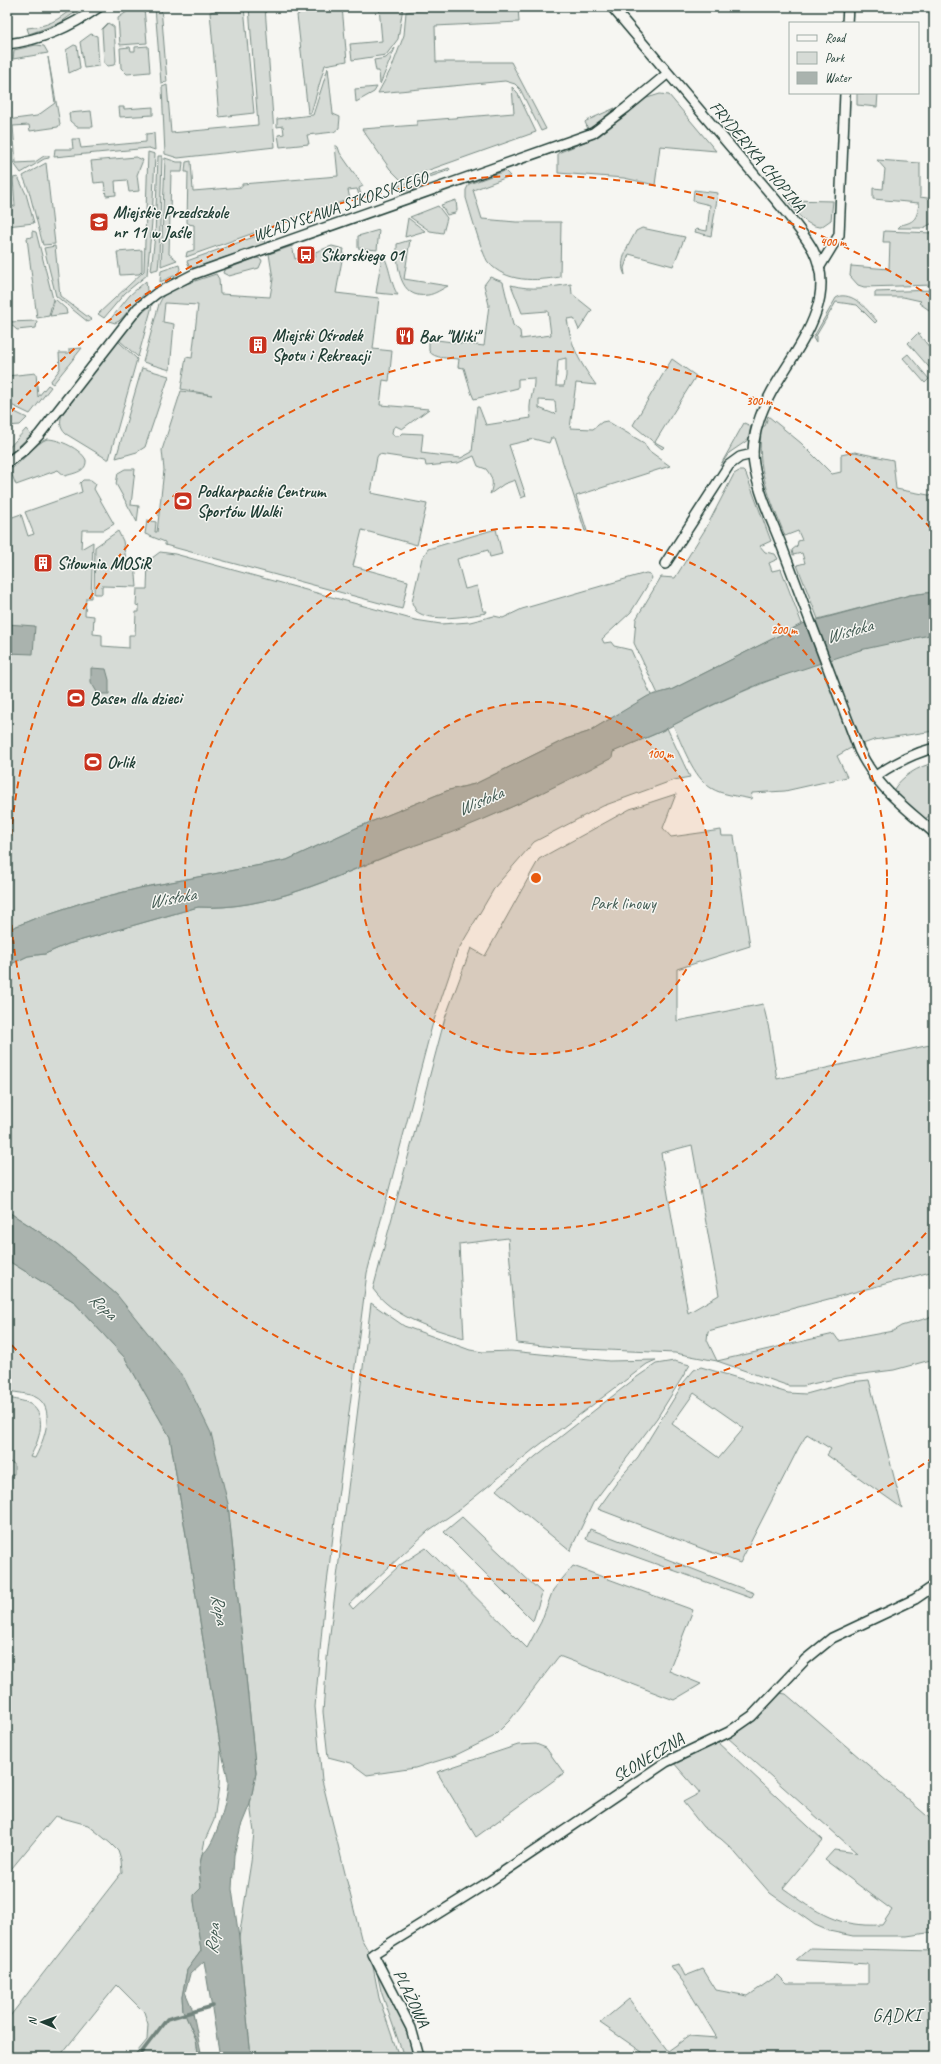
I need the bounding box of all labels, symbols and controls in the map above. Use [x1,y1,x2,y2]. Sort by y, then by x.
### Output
legend [789,22,919,94]
text: Road [825,30,847,46]
text: Park [825,50,846,66]
text: Water [825,70,853,86]
street label: FRYDERYKA CHOPINA [705,97,810,216]
street label: WŁADYSŁAWA SIKORSKIEGO [250,166,433,246]
place label: Miejskie Przedszkole nr 11 w Jaśle [113,202,230,243]
school or university icon: Miejskie Przedszkole nr 11 w Jaśle [88,211,110,233]
text: 400 m [820,234,847,250]
bus stop icon: Sikorskiego 01 [295,244,317,266]
place label: Sikorskiego 01 [320,245,406,266]
place label: Miejski Ośrodek Spotu i Rekreacji [272,325,373,366]
restaurant icon: Bar "Wiki" [394,325,416,347]
place label: Bar "Wiki" [419,326,484,347]
building icon: Miejski Ośrodek Spotu i Rekreacji [247,334,269,356]
text: 300 m [746,393,773,409]
place label: Podkarpackie Centrum Sportów Walki [197,481,327,522]
sports icon: Podkarpackie Centrum Sportów Walki [172,490,194,512]
building icon: Siłownia MOSiR [32,552,54,574]
place label: Siłownia MOSiR [57,553,153,574]
water label: Wisłoka [823,613,876,648]
text: 200 m [771,622,798,638]
sports icon: Basen dla dzieci [65,687,87,709]
place label: Basen dla dzieci [90,688,185,709]
text: 100 m [647,746,674,762]
sports icon: Orlik [82,751,104,773]
place label: Orlik [107,752,136,773]
water label: Wisłoka [454,781,508,820]
centre of rings [529,871,543,885]
water label: Wisłoka [147,883,199,913]
park label: Park linowy [590,893,657,914]
water label: Ropa [85,1288,123,1325]
water label: Ropa [207,1592,234,1627]
street label: SŁONECZNA [609,1728,688,1787]
water label: Ropa [200,1921,224,1955]
street label: PLAŻOWA [389,1966,435,2031]
north arrow [22,2002,62,2042]
district label: GĄDKI [872,2004,924,2026]
text: N [25,2016,39,2025]

